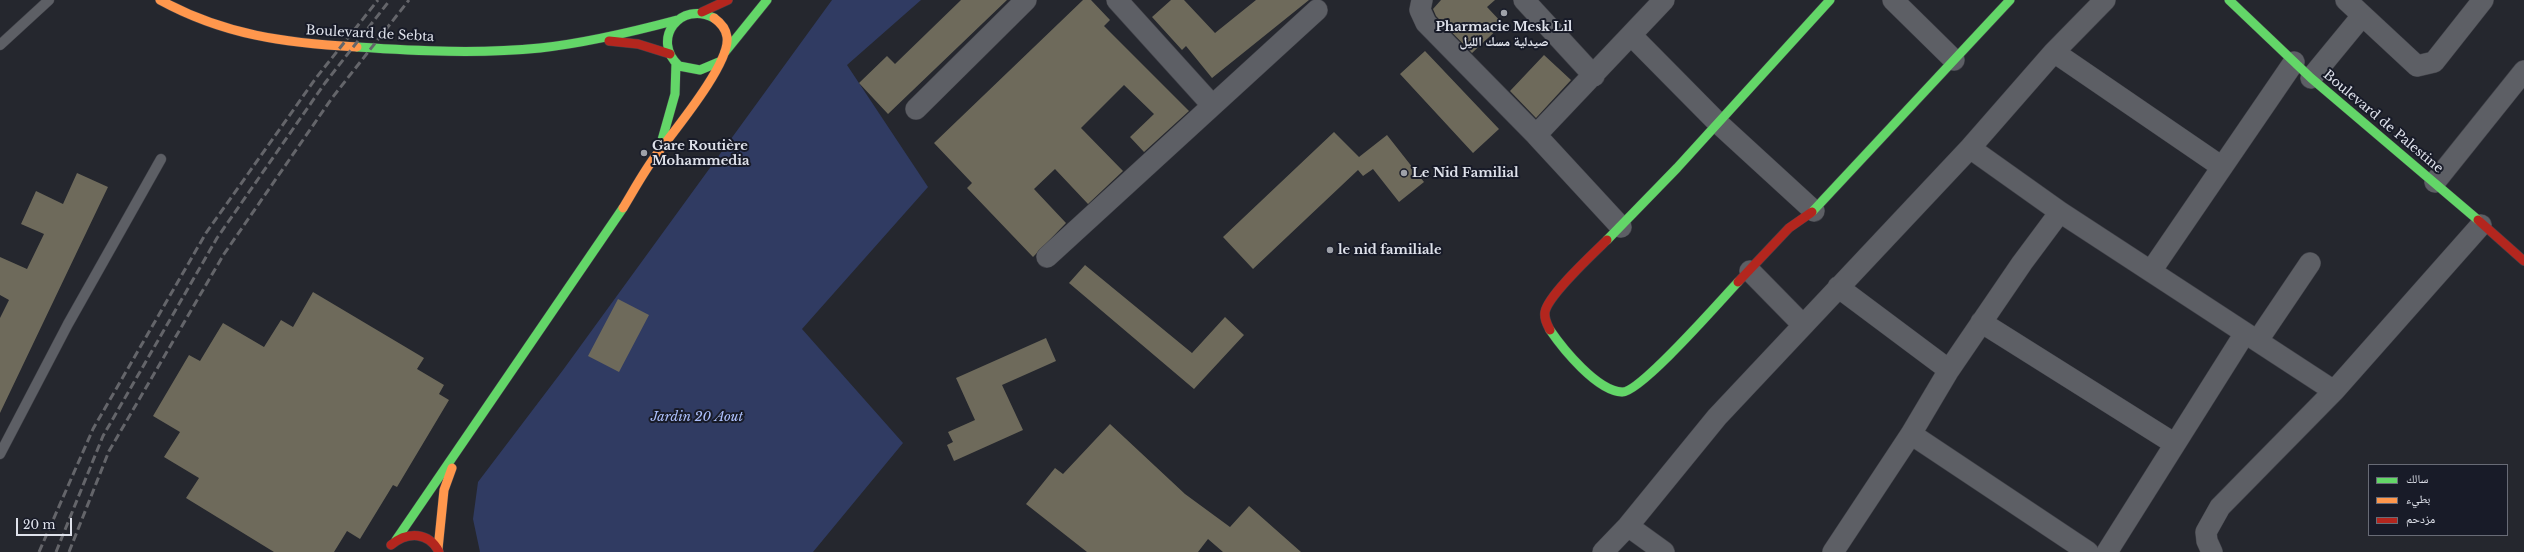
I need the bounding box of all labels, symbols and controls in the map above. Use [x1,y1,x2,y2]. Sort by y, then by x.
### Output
marker: Pharmacie Mesk Lil صيدلية مسك الليل [1499,8,1509,18]
place label: Pharmacie Mesk Lil صيدلية مسك الليل [1436,19,1572,50]
street label: Boulevard de Sebta [305,23,435,45]
street label: Boulevard de Palestine [2320,67,2446,177]
place label: Gare Routière Mohammedia [652,138,749,169]
marker: Gare Routière Mohammedia [639,148,649,158]
place label: Le Nid Familial [1412,165,1519,181]
marker: Le Nid Familial [1399,168,1409,178]
place label: le nid familiale [1338,242,1442,258]
marker: le nid familiale [1325,245,1335,255]
park label: Jardin 20 Aout [651,409,743,425]
legend [2368,464,2508,536]
text: سالك [2406,471,2428,486]
text: بطيء [2406,491,2430,506]
scale bar [18,510,74,536]
text: مزدحم [2406,511,2435,526]
text: 20 m [23,517,55,532]

